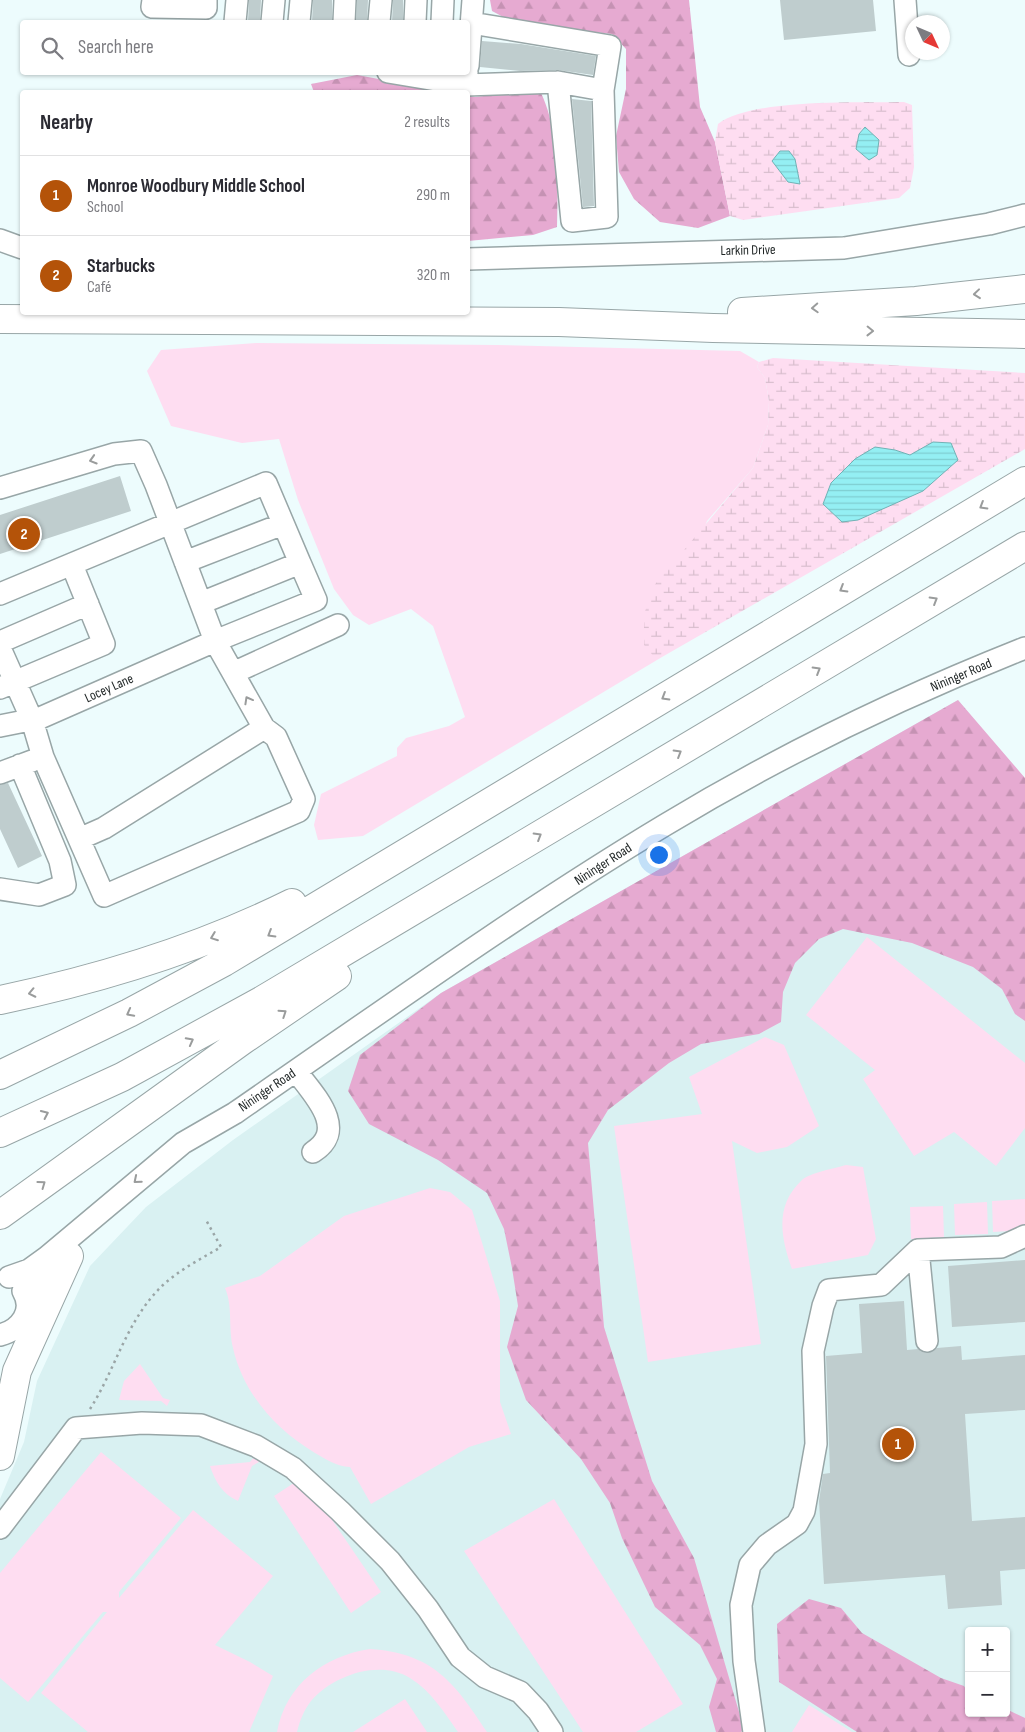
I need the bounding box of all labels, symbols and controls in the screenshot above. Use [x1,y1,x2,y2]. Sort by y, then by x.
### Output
north arrow [905,15,950,60]
search box [20,20,470,75]
icon: search [38,34,66,62]
text: Search here [78,36,154,59]
text: Nearby [40,110,93,135]
text: 2 results [404,113,450,132]
text: Monroe Woodbury Middle School [87,175,305,198]
text: 1 [53,186,59,205]
text: 290 m [416,186,450,205]
text: School [87,198,123,217]
street label: Larkin Drive [720,241,776,259]
text: Starbucks [87,255,155,278]
text: 2 [52,266,60,285]
text: 320 m [417,266,450,285]
text: Café [87,278,111,297]
one-way arrow [972,288,980,299]
one-way arrow [810,303,818,314]
one-way arrow [866,326,874,336]
one-way arrow [90,454,98,464]
one-way arrow [979,500,988,510]
pin: 2 [8,515,40,553]
one-way arrow [840,583,849,593]
one-way arrow [928,597,937,607]
street label: Nininger Road [928,654,994,696]
one-way arrow [812,666,821,676]
street label: Locey Lane [82,670,136,706]
one-way arrow [662,690,671,700]
one-way arrow [245,697,255,706]
one-way arrow [672,749,681,759]
one-way arrow [533,833,542,843]
street label: Nininger Road [571,839,635,889]
your location [646,842,672,868]
one-way arrow [268,927,277,937]
one-way arrow [210,931,219,941]
one-way arrow [27,988,36,998]
one-way arrow [126,1007,135,1017]
one-way arrow [278,1010,287,1019]
one-way arrow [185,1037,194,1047]
street label: Nininger Road [235,1065,299,1115]
one-way arrow [40,1109,49,1120]
one-way arrow [134,1175,143,1184]
one-way arrow [37,1181,46,1190]
pin: 1 [882,1425,914,1463]
map controls [965,1627,1010,1717]
button: + [965,1627,1010,1672]
button: − [965,1672,1010,1717]

